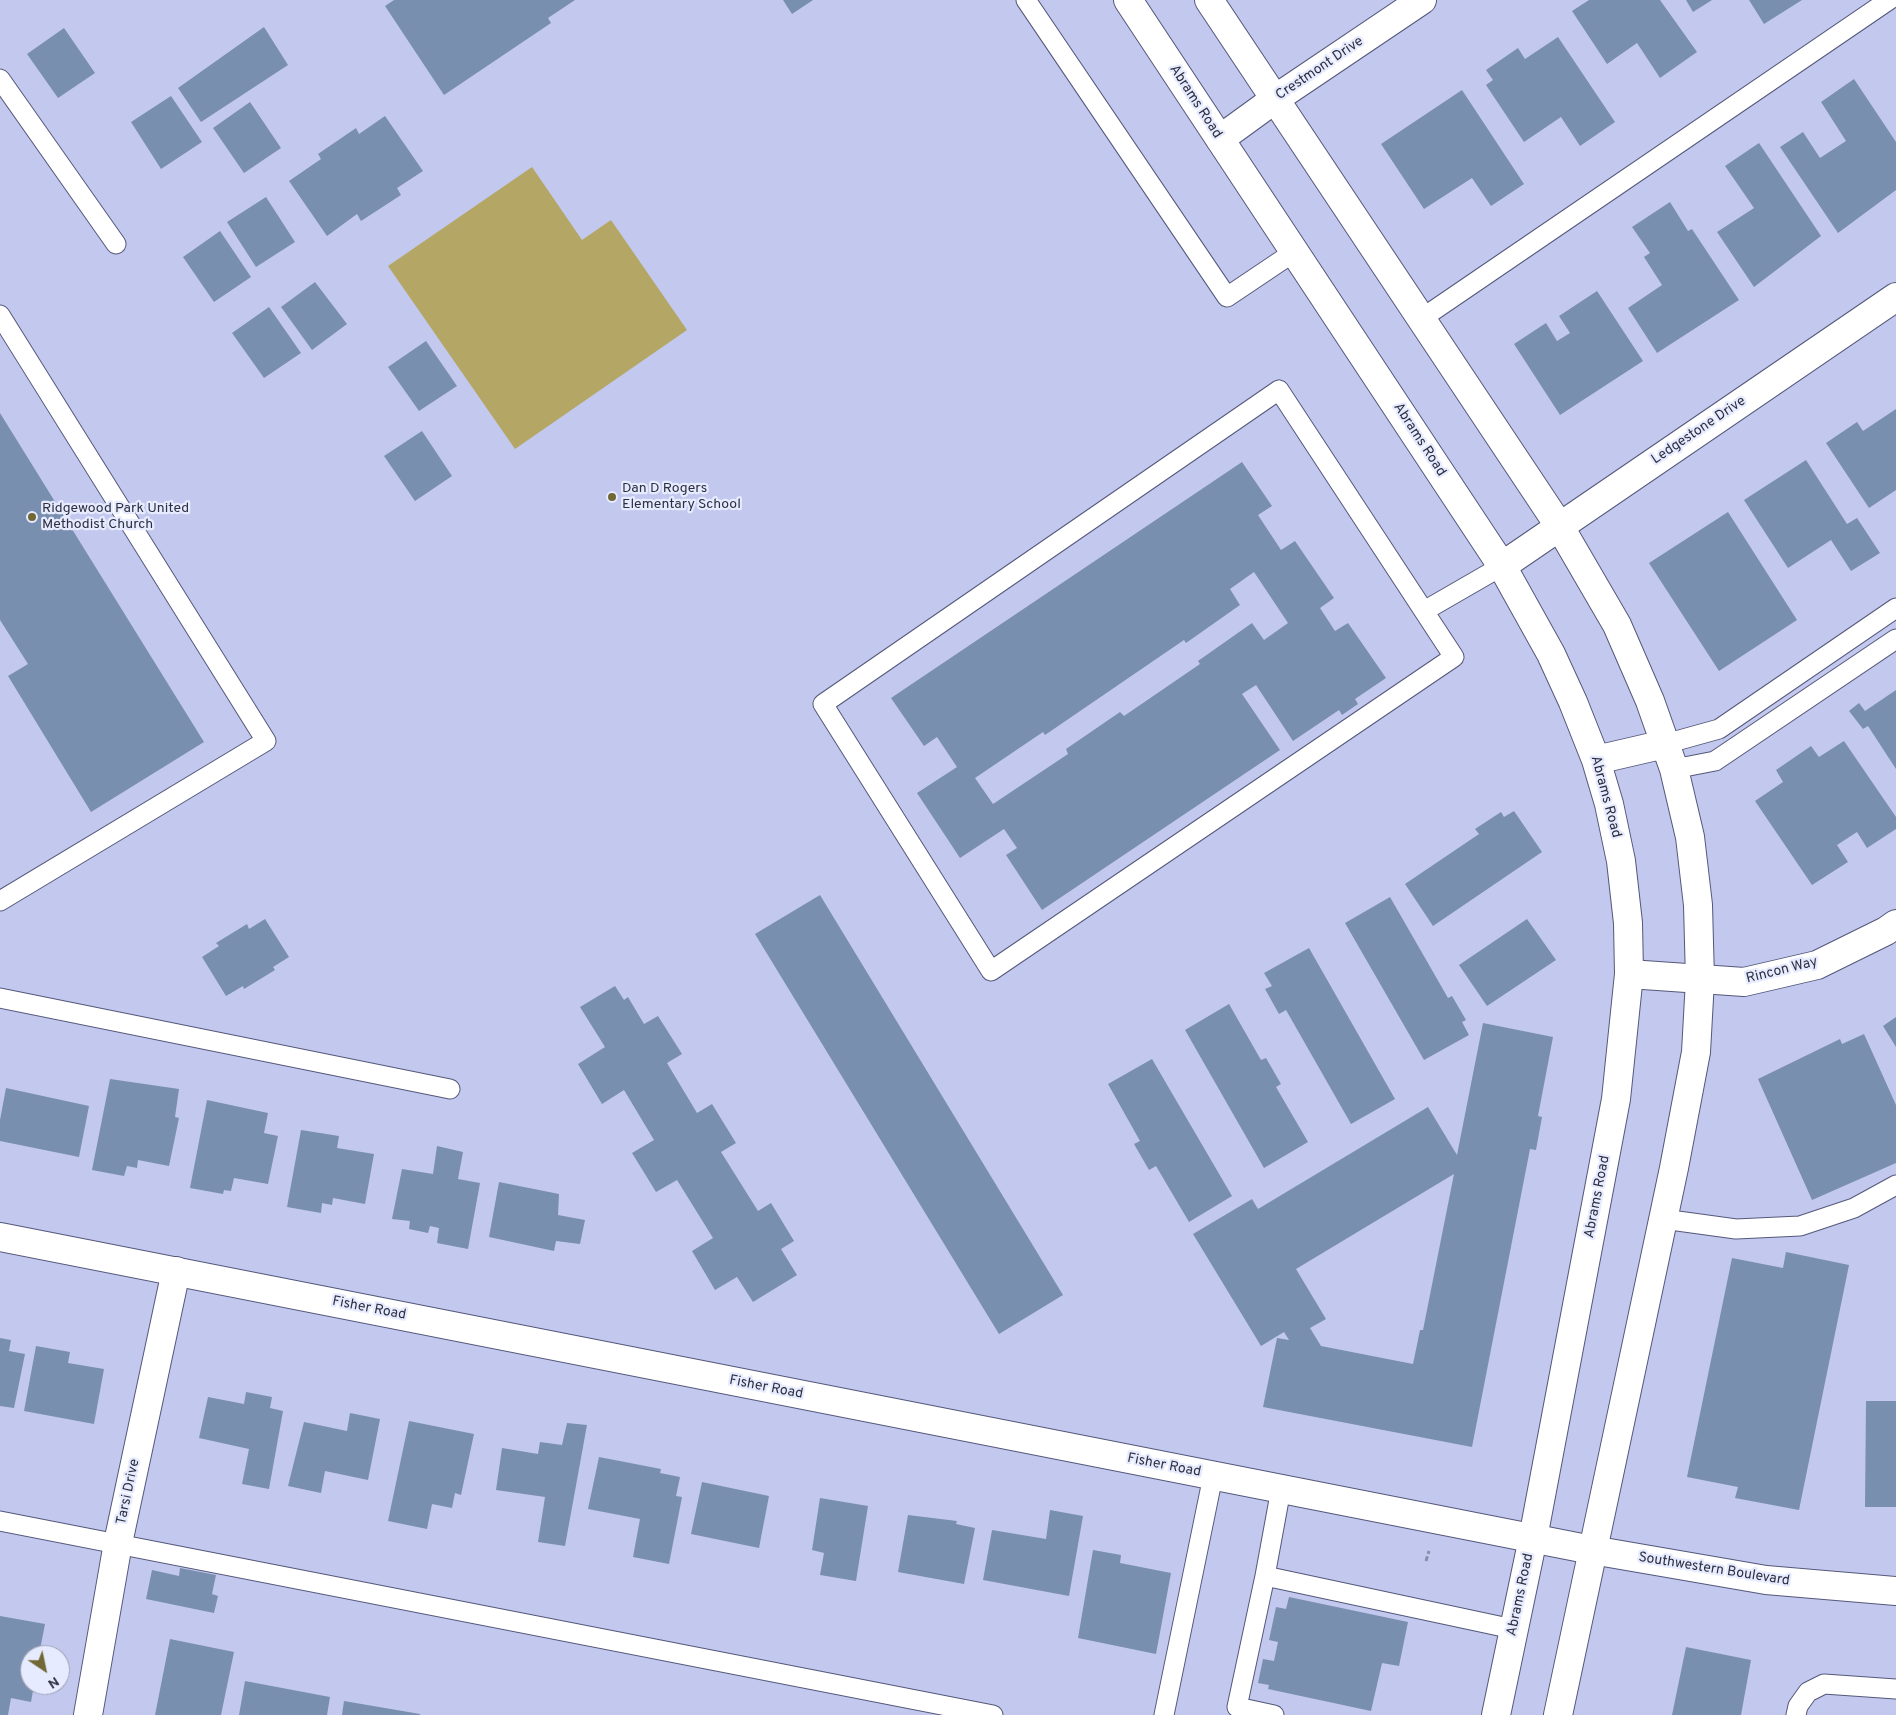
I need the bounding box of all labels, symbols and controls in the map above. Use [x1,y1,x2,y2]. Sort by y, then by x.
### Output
street label: Crestmont Drive [1273,34,1367,104]
street label: Abrams Road [1165,62,1225,142]
street label: Ledgestone Drive [1649,393,1749,469]
street label: Abrams Road [1389,400,1449,480]
place label: Dan D Rogers Elementary School [622,481,741,514]
marker: Dan D Rogers Elementary School [606,491,618,503]
place label: Ridgewood Park United Methodist Church [42,501,189,534]
marker: Ridgewood Park United Methodist Church [26,511,38,523]
street label: Abrams Road [1586,754,1624,840]
street label: Rincon Way [1744,954,1820,988]
street label: Abrams Road [1582,1154,1614,1240]
street label: Fisher Road [331,1294,407,1324]
street label: Fisher Road [728,1373,804,1403]
street label: Fisher Road [1126,1451,1202,1481]
street label: Tarsi Drive [114,1458,144,1526]
street label: Southwestern Boulevard [1637,1550,1791,1590]
street label: Abrams Road [1504,1552,1538,1638]
north arrow [20,1645,70,1695]
text: N [44,1672,62,1692]

